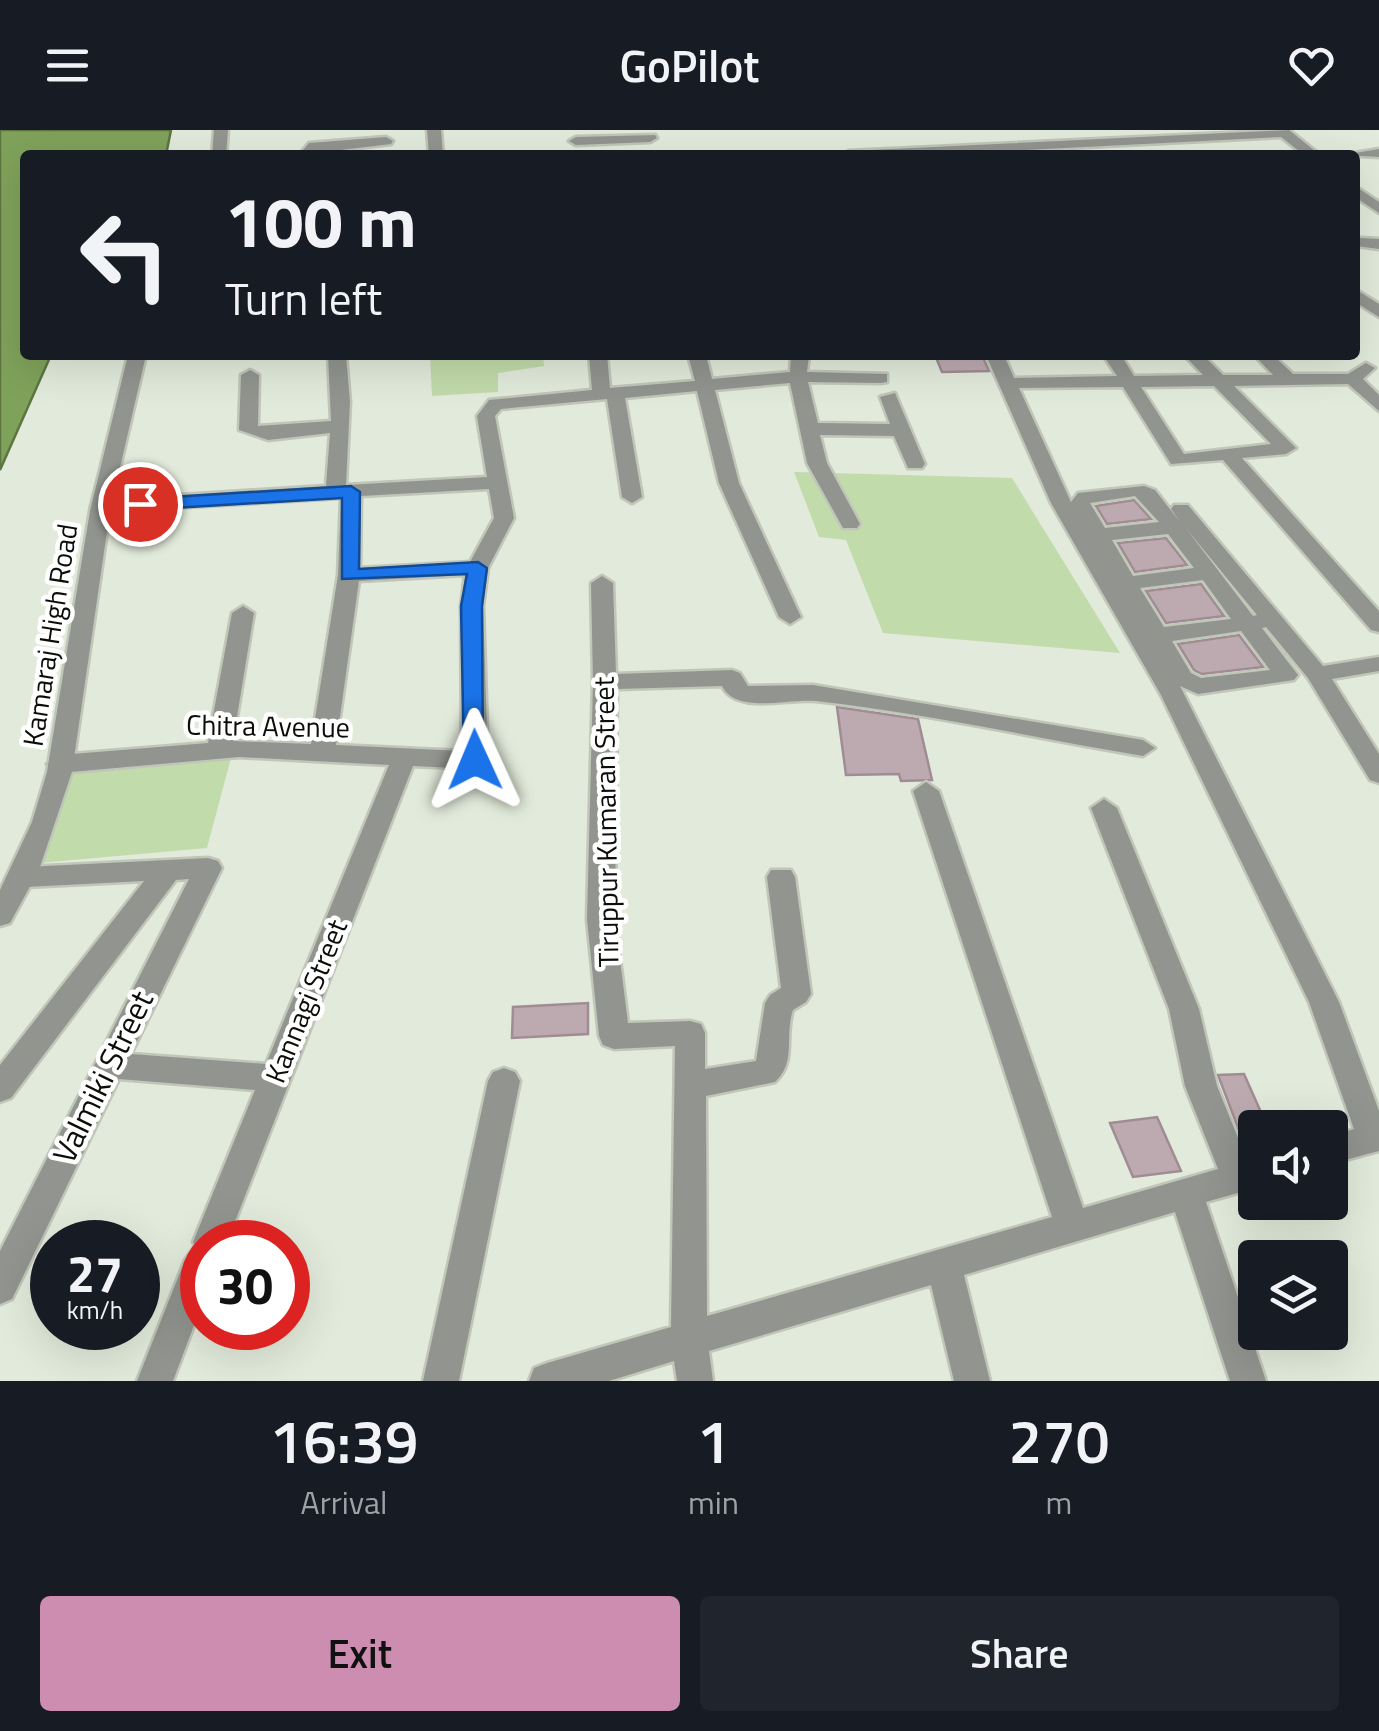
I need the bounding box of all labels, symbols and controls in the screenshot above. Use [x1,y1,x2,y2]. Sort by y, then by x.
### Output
text: GoPilot [620,31,759,99]
icon: menu [40,38,95,93]
icon: heart [1284,38,1339,93]
text: 100 m [225,168,417,274]
icon: left [60,190,190,320]
text: Turn left [225,264,382,332]
pin [98,462,183,547]
icon: arrive [113,477,168,532]
street label: Kamaraj High Road [11,521,88,749]
street label: Tiruppur Kumaran Street [581,676,630,968]
street label: Chitra Avenue [186,703,350,748]
position arrow [423,708,527,812]
street label: Kannagi Street [253,912,358,1089]
street label: Valmiki Street [40,982,165,1171]
map controls [1238,1110,1348,1350]
button: sound [1238,1110,1348,1220]
speed limit sign: 30 [180,1220,310,1350]
text: 27 [67,1235,123,1311]
button: layers [1238,1240,1348,1350]
text: km/h [67,1291,123,1329]
text: 16:39 [270,1395,418,1486]
text: 1 [697,1395,730,1486]
text: 270 [1009,1395,1109,1486]
text: Arrival [301,1478,387,1526]
text: min [688,1478,739,1526]
text: m [1046,1478,1072,1526]
button: Exit [40,1596,680,1711]
button: Share [700,1596,1339,1711]

